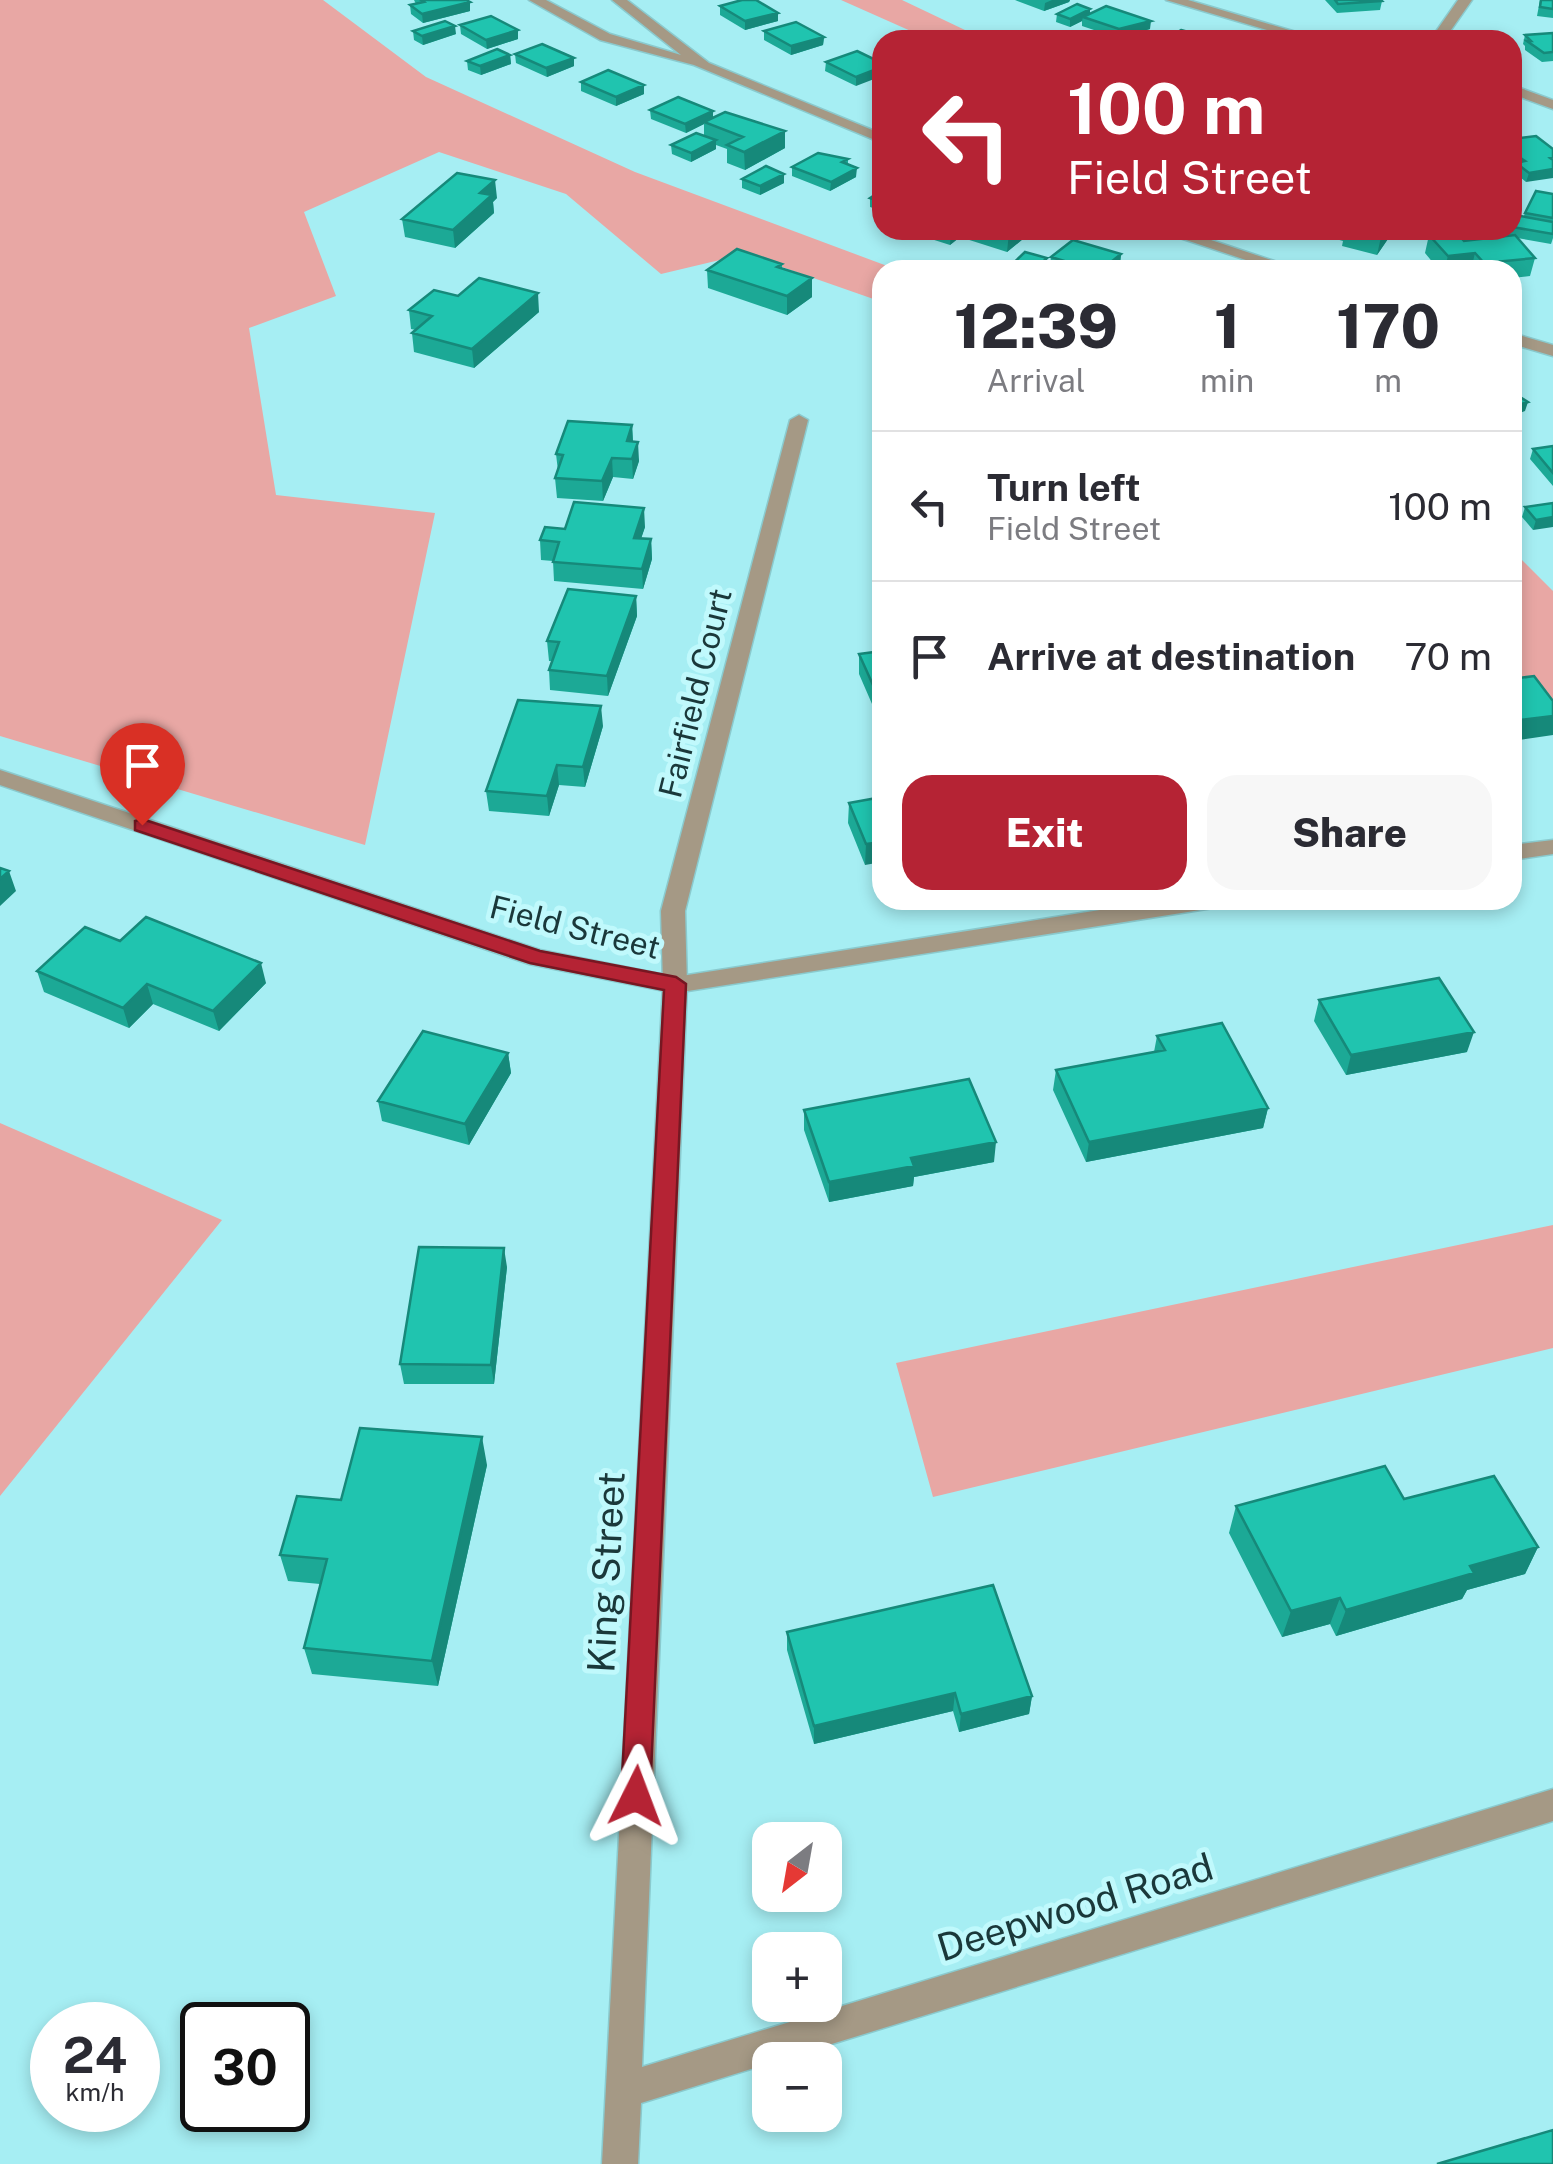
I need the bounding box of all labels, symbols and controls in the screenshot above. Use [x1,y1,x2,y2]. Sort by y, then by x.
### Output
text: 100 m [1067,67,1265,150]
icon: left [902,70,1032,200]
text: Field Street [1067,151,1312,204]
text: 12:39 [954,291,1118,362]
text: 1 [1214,291,1240,362]
text: 170 [1336,291,1440,362]
text: Arrival [987,362,1085,399]
text: min [1200,362,1254,399]
text: m [1374,362,1402,399]
text: Turn left [987,465,1141,510]
icon: left [902,479,957,534]
text: 100 m [1388,484,1492,529]
text: Field Street [987,510,1161,547]
street label: Fairfield Court [651,585,739,801]
icon: arrive [902,629,957,684]
text: Arrive at destination [987,634,1355,679]
text: 70 m [1405,634,1492,679]
pin [100,723,185,826]
icon: arrive [115,738,170,793]
button: Exit [902,775,1187,890]
button: Share [1207,775,1492,890]
street label: Field Street [486,888,664,966]
street label: King Street [578,1470,634,1674]
position arrow [584,1744,688,1848]
north arrow [752,1822,842,1912]
map controls [752,1822,842,2132]
street label: Deepwood Road [932,1844,1218,1970]
button: + [752,1932,842,2022]
speed limit sign: 30 [180,2002,310,2132]
text: 24 [63,2025,127,2084]
button: − [752,2042,842,2132]
text: km/h [66,2077,124,2107]

